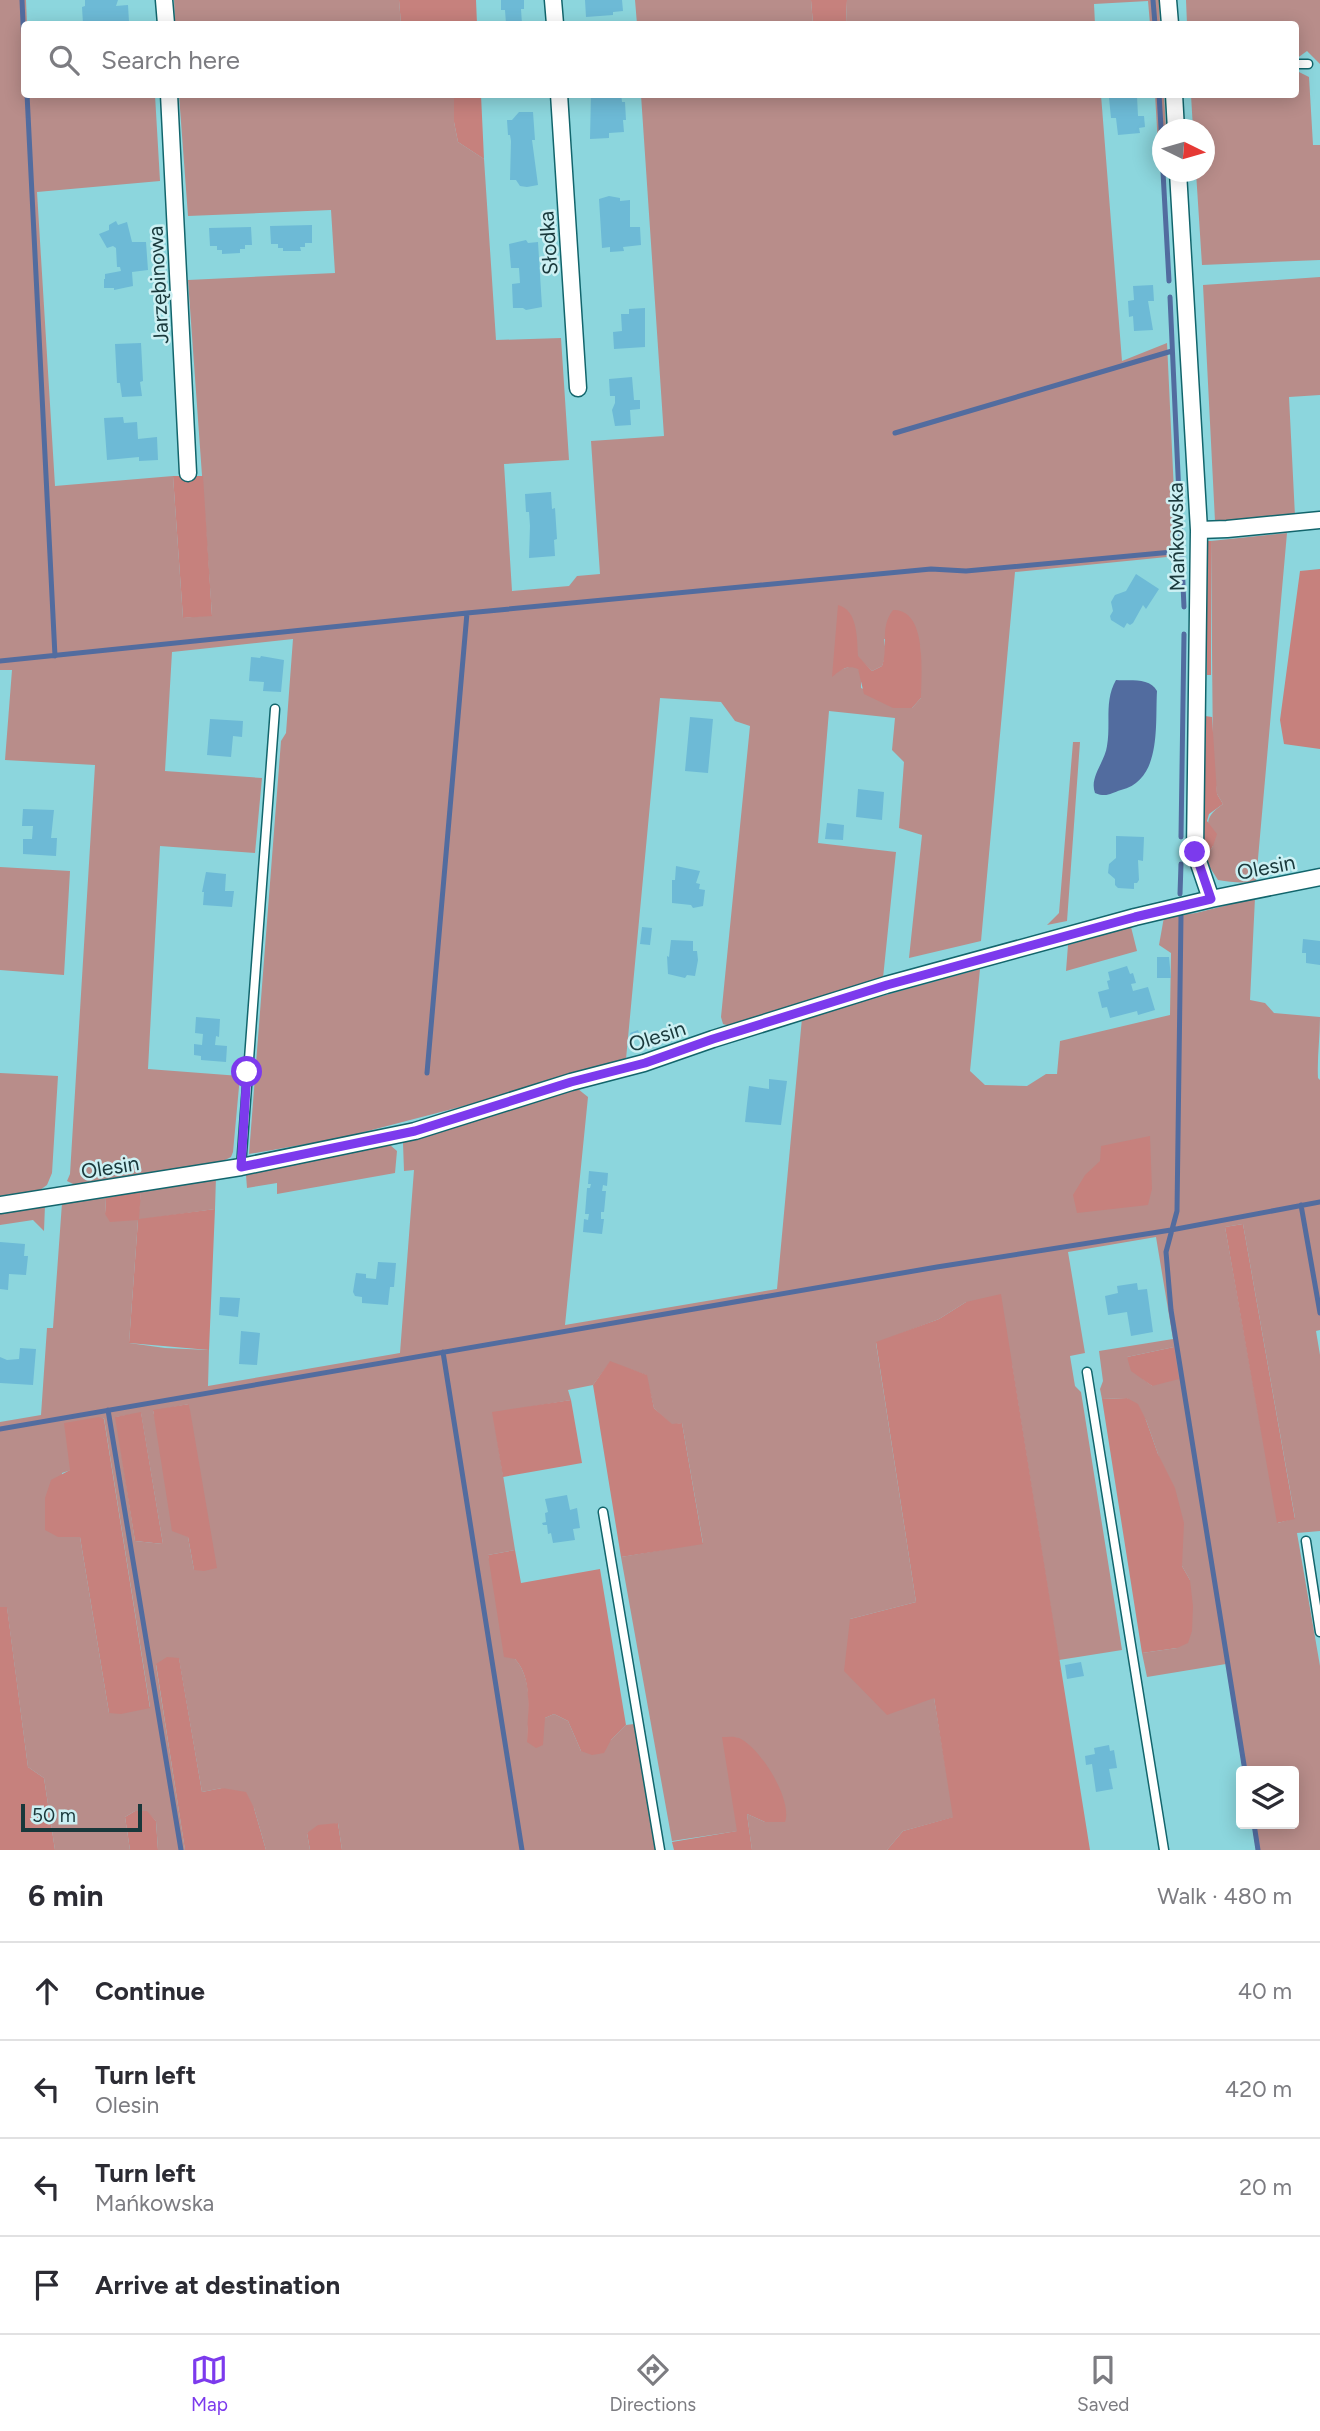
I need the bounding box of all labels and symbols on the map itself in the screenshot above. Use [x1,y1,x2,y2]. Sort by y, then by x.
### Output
north arrow [1152,119,1215,182]
street label: Słodka [533,210,563,276]
street label: Jarzębinowa [142,225,174,345]
street label: Mańkowska [1163,482,1189,592]
route end [1179,836,1210,867]
street label: Olesin [1235,849,1297,885]
street label: Olesin [625,1015,689,1057]
route start [231,1056,262,1087]
street label: Olesin [79,1150,141,1184]
scale bar [21,1801,142,1833]

